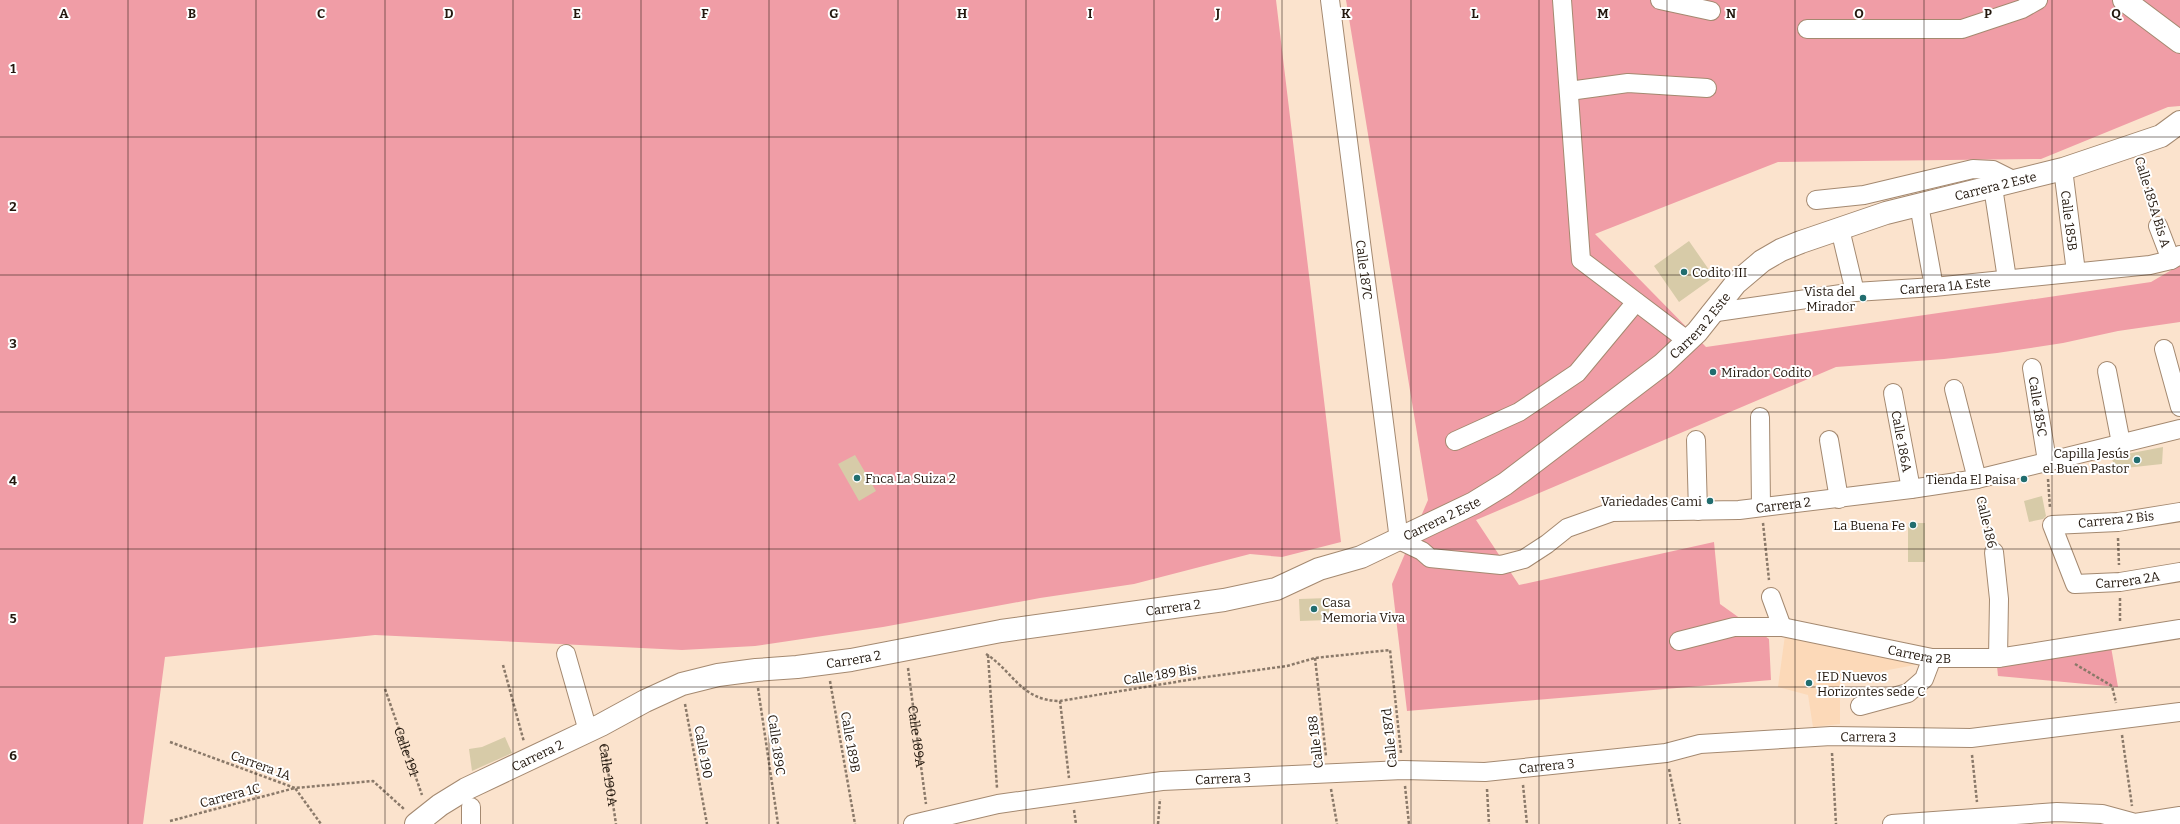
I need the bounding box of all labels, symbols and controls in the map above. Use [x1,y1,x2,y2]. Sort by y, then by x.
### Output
text: A [59,6,69,21]
text: B [188,6,196,21]
text: C [317,6,325,21]
text: D [444,6,454,21]
text: E [573,6,581,21]
text: F [701,6,709,21]
text: G [829,6,839,21]
text: H [957,6,967,21]
text: I [1088,6,1093,21]
text: J [1215,6,1221,21]
text: K [1341,6,1351,21]
text: L [1471,6,1479,21]
text: M [1597,6,1609,21]
text: N [1726,6,1736,21]
text: O [1854,6,1864,21]
text: P [1984,6,1992,21]
text: Q [2111,6,2122,21]
text: 1 [10,61,16,76]
street label: Calle 185A Bis A [2132,155,2174,250]
street label: Carrera 2 Este [1953,169,2038,204]
street label: Calle 185B [2058,189,2080,252]
text: 2 [9,199,17,214]
street label: Calle 187C [1353,239,1375,301]
place label: Codito III [1692,265,1747,280]
marker: Codito III [1679,267,1689,277]
street label: Carrera 1A Este [1899,274,1992,297]
place label: Vista del Mirador [1804,284,1855,314]
street label: Carrera 2 Este [1667,290,1734,362]
marker: Vista del Mirador [1858,293,1868,303]
text: 3 [9,336,17,351]
place label: Mirador Codito [1721,365,1812,380]
marker: Mirador Codito [1708,367,1718,377]
street label: Calle 185C [2025,375,2050,438]
street label: Calle 186A [1888,409,1915,474]
place label: Capilla Jesús el Buen Pastor [2043,446,2129,476]
marker: Capilla Jesús el Buen Pastor [2132,455,2142,465]
place label: Fnca La Suiza 2 [865,471,956,486]
place label: Tienda El Paisa [1926,472,2016,487]
text: 4 [9,473,17,488]
marker: Fnca La Suiza 2 [852,473,862,483]
marker: Tienda El Paisa [2019,474,2029,484]
street label: Carrera 2 Este [1401,494,1483,544]
place label: Variedades Cami [1601,494,1702,509]
street label: Carrera 2 [1755,494,1812,516]
street label: Calle 186 [1973,495,2000,550]
marker: Variedades Cami [1705,496,1715,506]
street label: Carrera 2 Bis [2077,508,2155,531]
place label: La Buena Fe [1833,518,1905,533]
marker: La Buena Fe [1908,520,1918,530]
street label: Carrera 2A [2095,568,2162,591]
place label: Casa Memoria Viva [1322,595,1405,625]
street label: Carrera 2 [1145,596,1202,619]
marker: Casa Memoria Viva [1309,604,1319,614]
text: 5 [9,611,17,626]
street label: Carrera 2B [1886,642,1951,666]
street label: Carrera 2 [825,647,882,671]
street label: Calle 189 Bis [1122,661,1198,688]
place label: IED Nuevos Horizontes sede C [1817,669,1926,699]
marker: IED Nuevos Horizontes sede C [1804,678,1814,688]
street label: Calle 189A [905,705,928,769]
street label: Calle 187d [1379,707,1400,768]
street label: Calle 189B [838,710,863,774]
street label: Calle 189C [765,714,788,777]
street label: Calle 188 [1305,715,1326,769]
street label: Calle 190 [691,724,716,780]
street label: Calle 191 [391,725,422,779]
street label: Carrera 3 [1840,729,1896,745]
street label: Carrera 2 [509,737,566,774]
street label: Calle 190A [596,742,620,808]
text: 6 [9,748,17,763]
street label: Carrera 1A [229,748,294,784]
street label: Carrera 3 [1518,756,1575,776]
street label: Carrera 3 [1195,770,1251,787]
street label: Carrera 1C [198,780,262,811]

